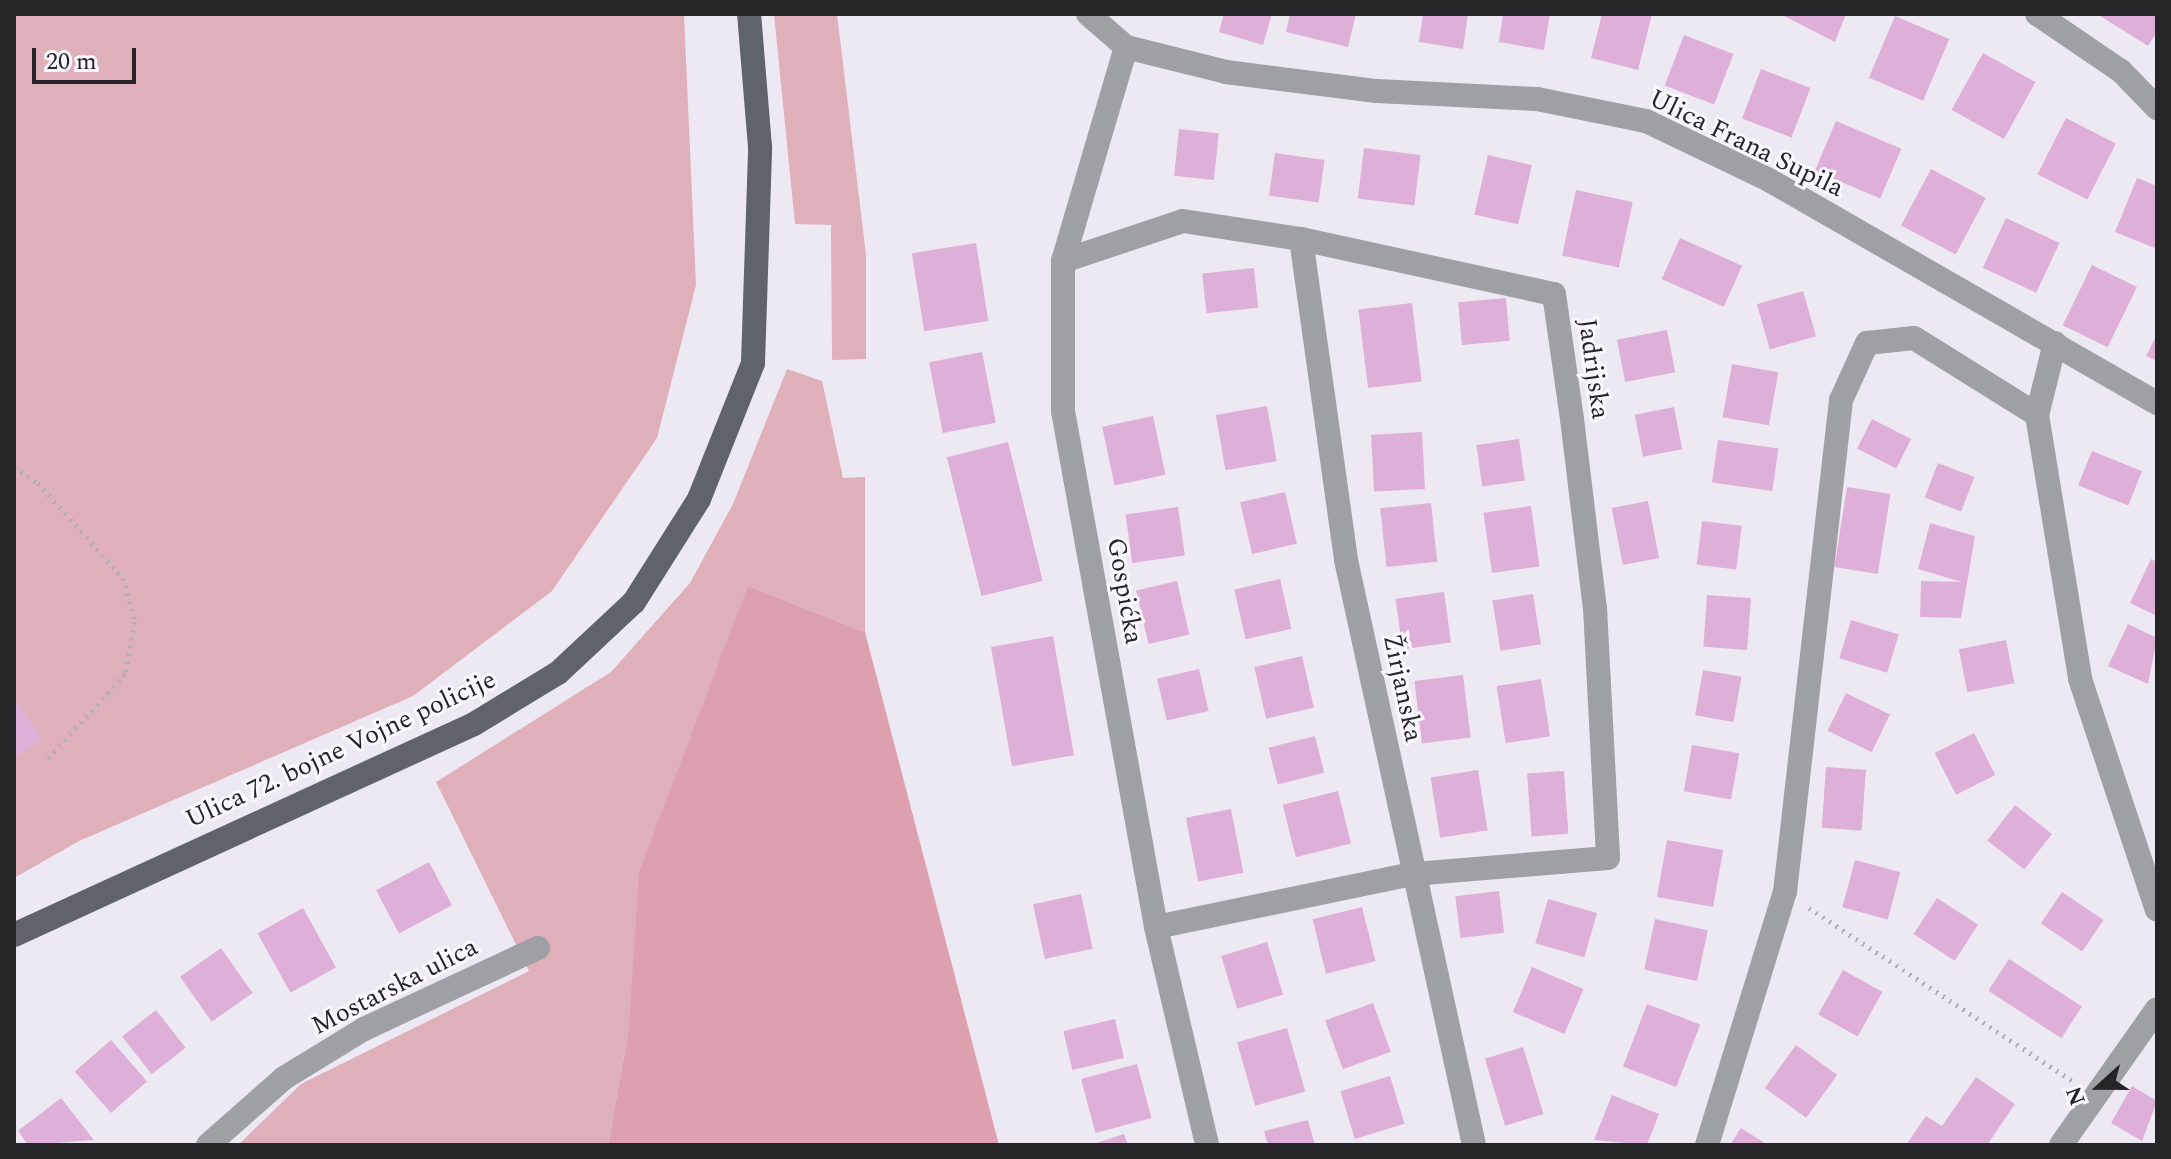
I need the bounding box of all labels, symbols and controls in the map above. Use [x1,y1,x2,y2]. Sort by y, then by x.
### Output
scale bar [36,32,140,82]
text: 20 m [46,44,97,80]
street label: Ulica Frana Supila [1644,83,1848,205]
street label: Jadrijska [1571,317,1615,421]
street label: Gospićka [1099,535,1149,647]
street label: Žirjanska [1375,631,1429,745]
street label: Ulica 72. bojne Vojne policije [181,664,501,836]
street label: Mostarska ulica [307,932,483,1042]
north arrow [2059,1047,2139,1127]
text: N [2058,1081,2095,1110]

